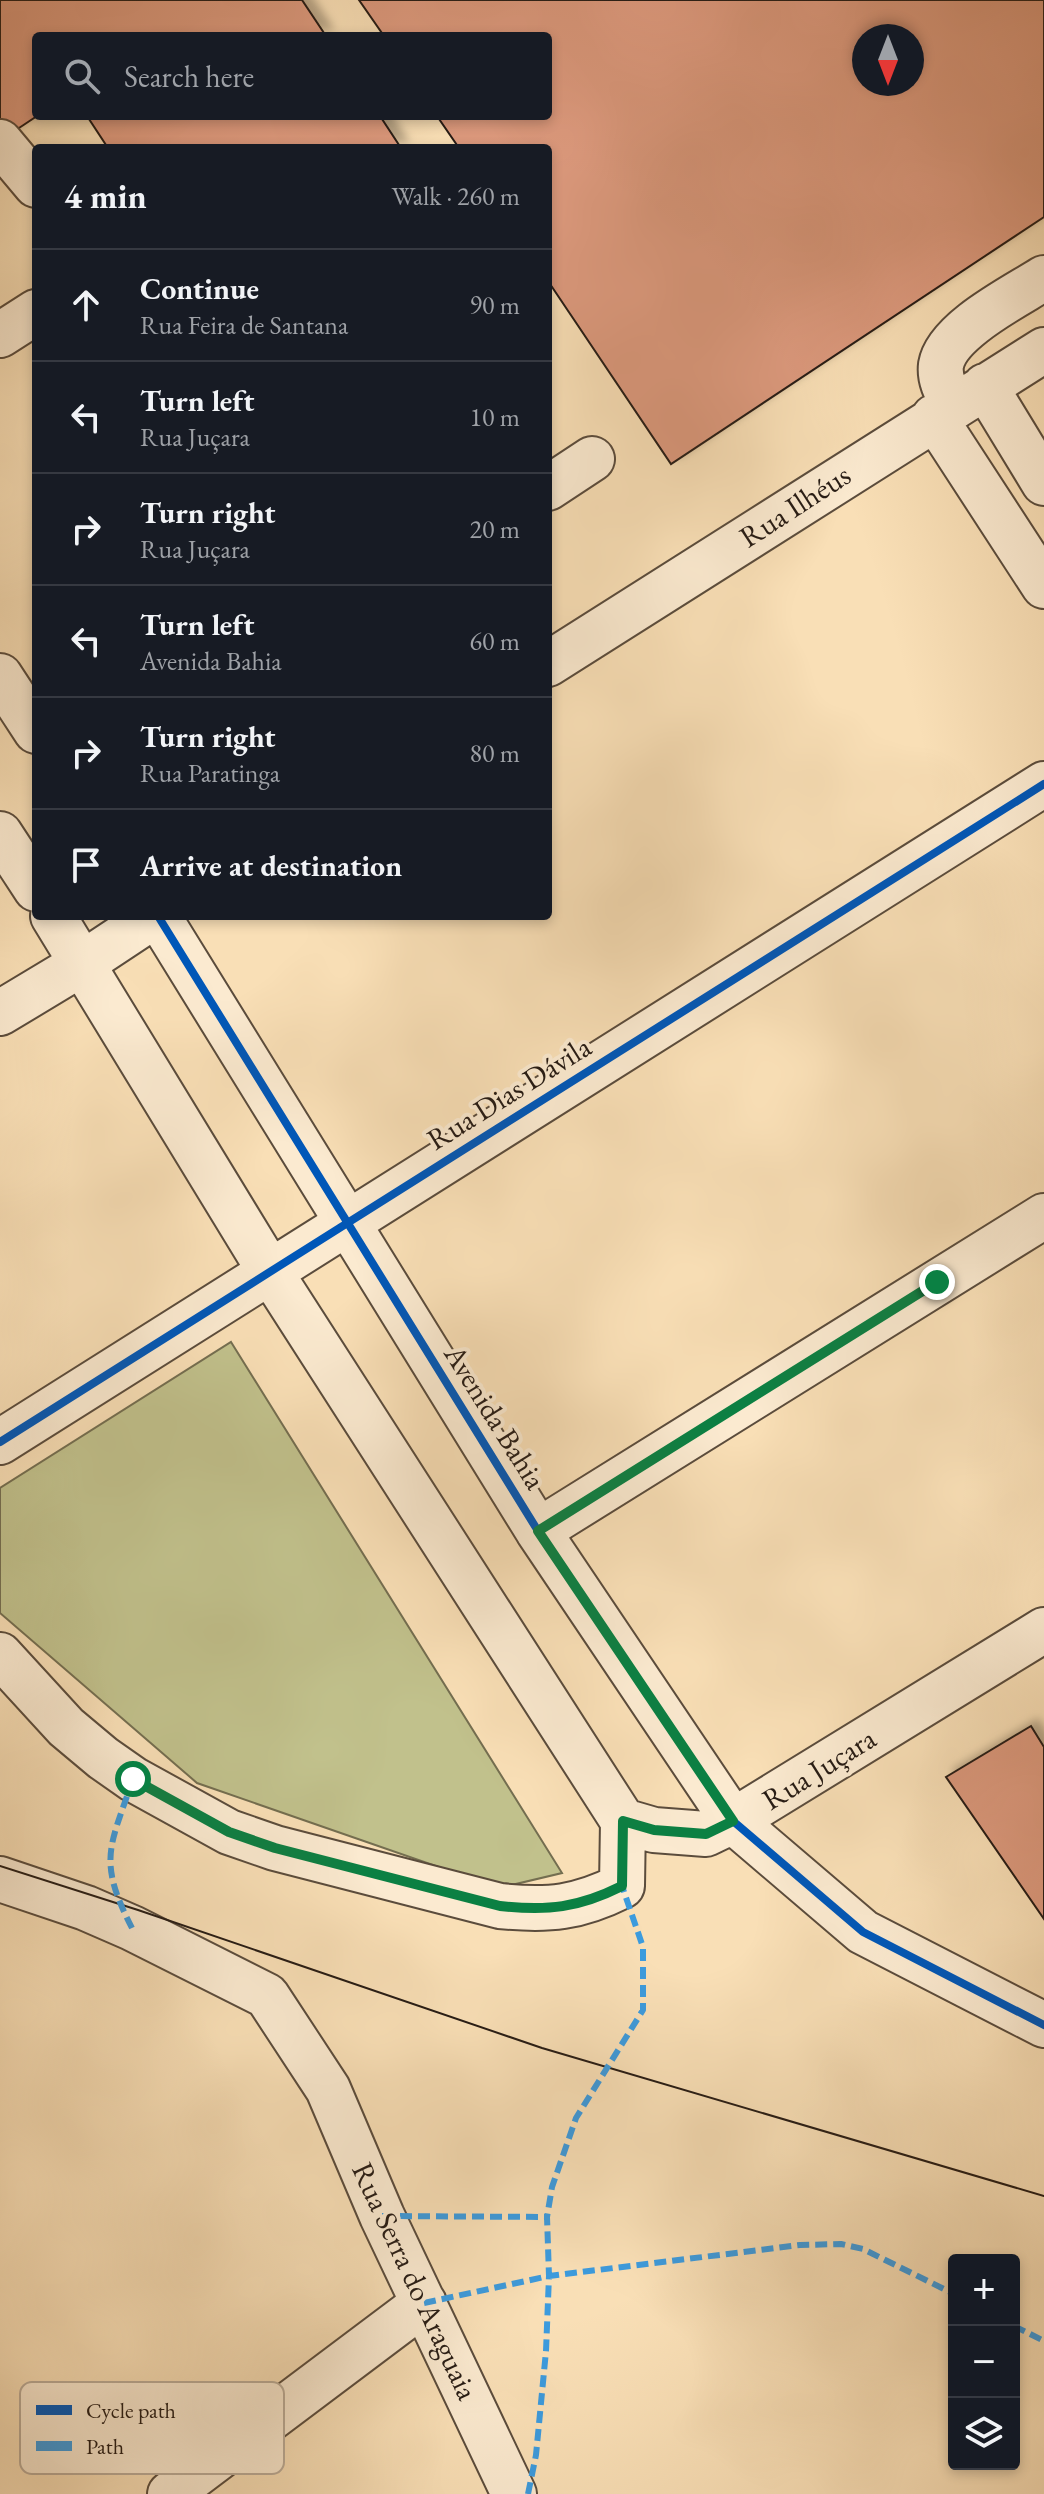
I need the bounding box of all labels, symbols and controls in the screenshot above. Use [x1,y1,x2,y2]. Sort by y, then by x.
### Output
north arrow [852,24,924,96]
search box [32,32,552,120]
icon: search [60,54,104,98]
text: Search here [124,57,254,96]
text: 4 min [64,174,147,218]
text: Walk · 260 m [392,179,520,213]
text: Continue [140,269,259,308]
icon: ahead [64,283,108,327]
text: 90 m [470,288,520,322]
text: Rua Feira de Santana [140,308,348,342]
text: Turn left [140,381,254,420]
icon: left [64,395,108,439]
text: 10 m [470,400,520,434]
text: Rua Juçara [140,420,250,454]
street label: Rua Ilhéus [732,455,858,556]
text: Turn right [140,493,276,532]
icon: right [64,507,108,551]
text: 20 m [470,512,520,546]
text: Rua Juçara [140,532,250,566]
text: Turn left [140,605,254,644]
icon: left [64,619,108,663]
text: 60 m [470,624,520,658]
text: Avenida Bahia [140,644,282,678]
text: Turn right [140,717,276,756]
icon: right [64,731,108,775]
text: 80 m [470,736,520,770]
text: Rua Paratinga [140,756,280,790]
icon: arrive [64,843,108,887]
text: Arrive at destination [140,846,402,885]
street label: Rua Dias Dávila [419,1027,598,1159]
route end [919,1264,955,1300]
street label: Avenida Bahia [435,1336,555,1496]
street label: Rua Juçara [755,1718,883,1819]
route start [115,1761,151,1797]
street label: Rua Serra do Araguaia [343,2156,488,2406]
map controls [948,2254,1020,2470]
button: + [948,2254,1020,2326]
button: − [948,2326,1020,2398]
legend [20,2382,284,2474]
text: Cycle path [86,2396,176,2425]
button: layers [948,2398,1020,2470]
text: Path [86,2432,124,2461]

